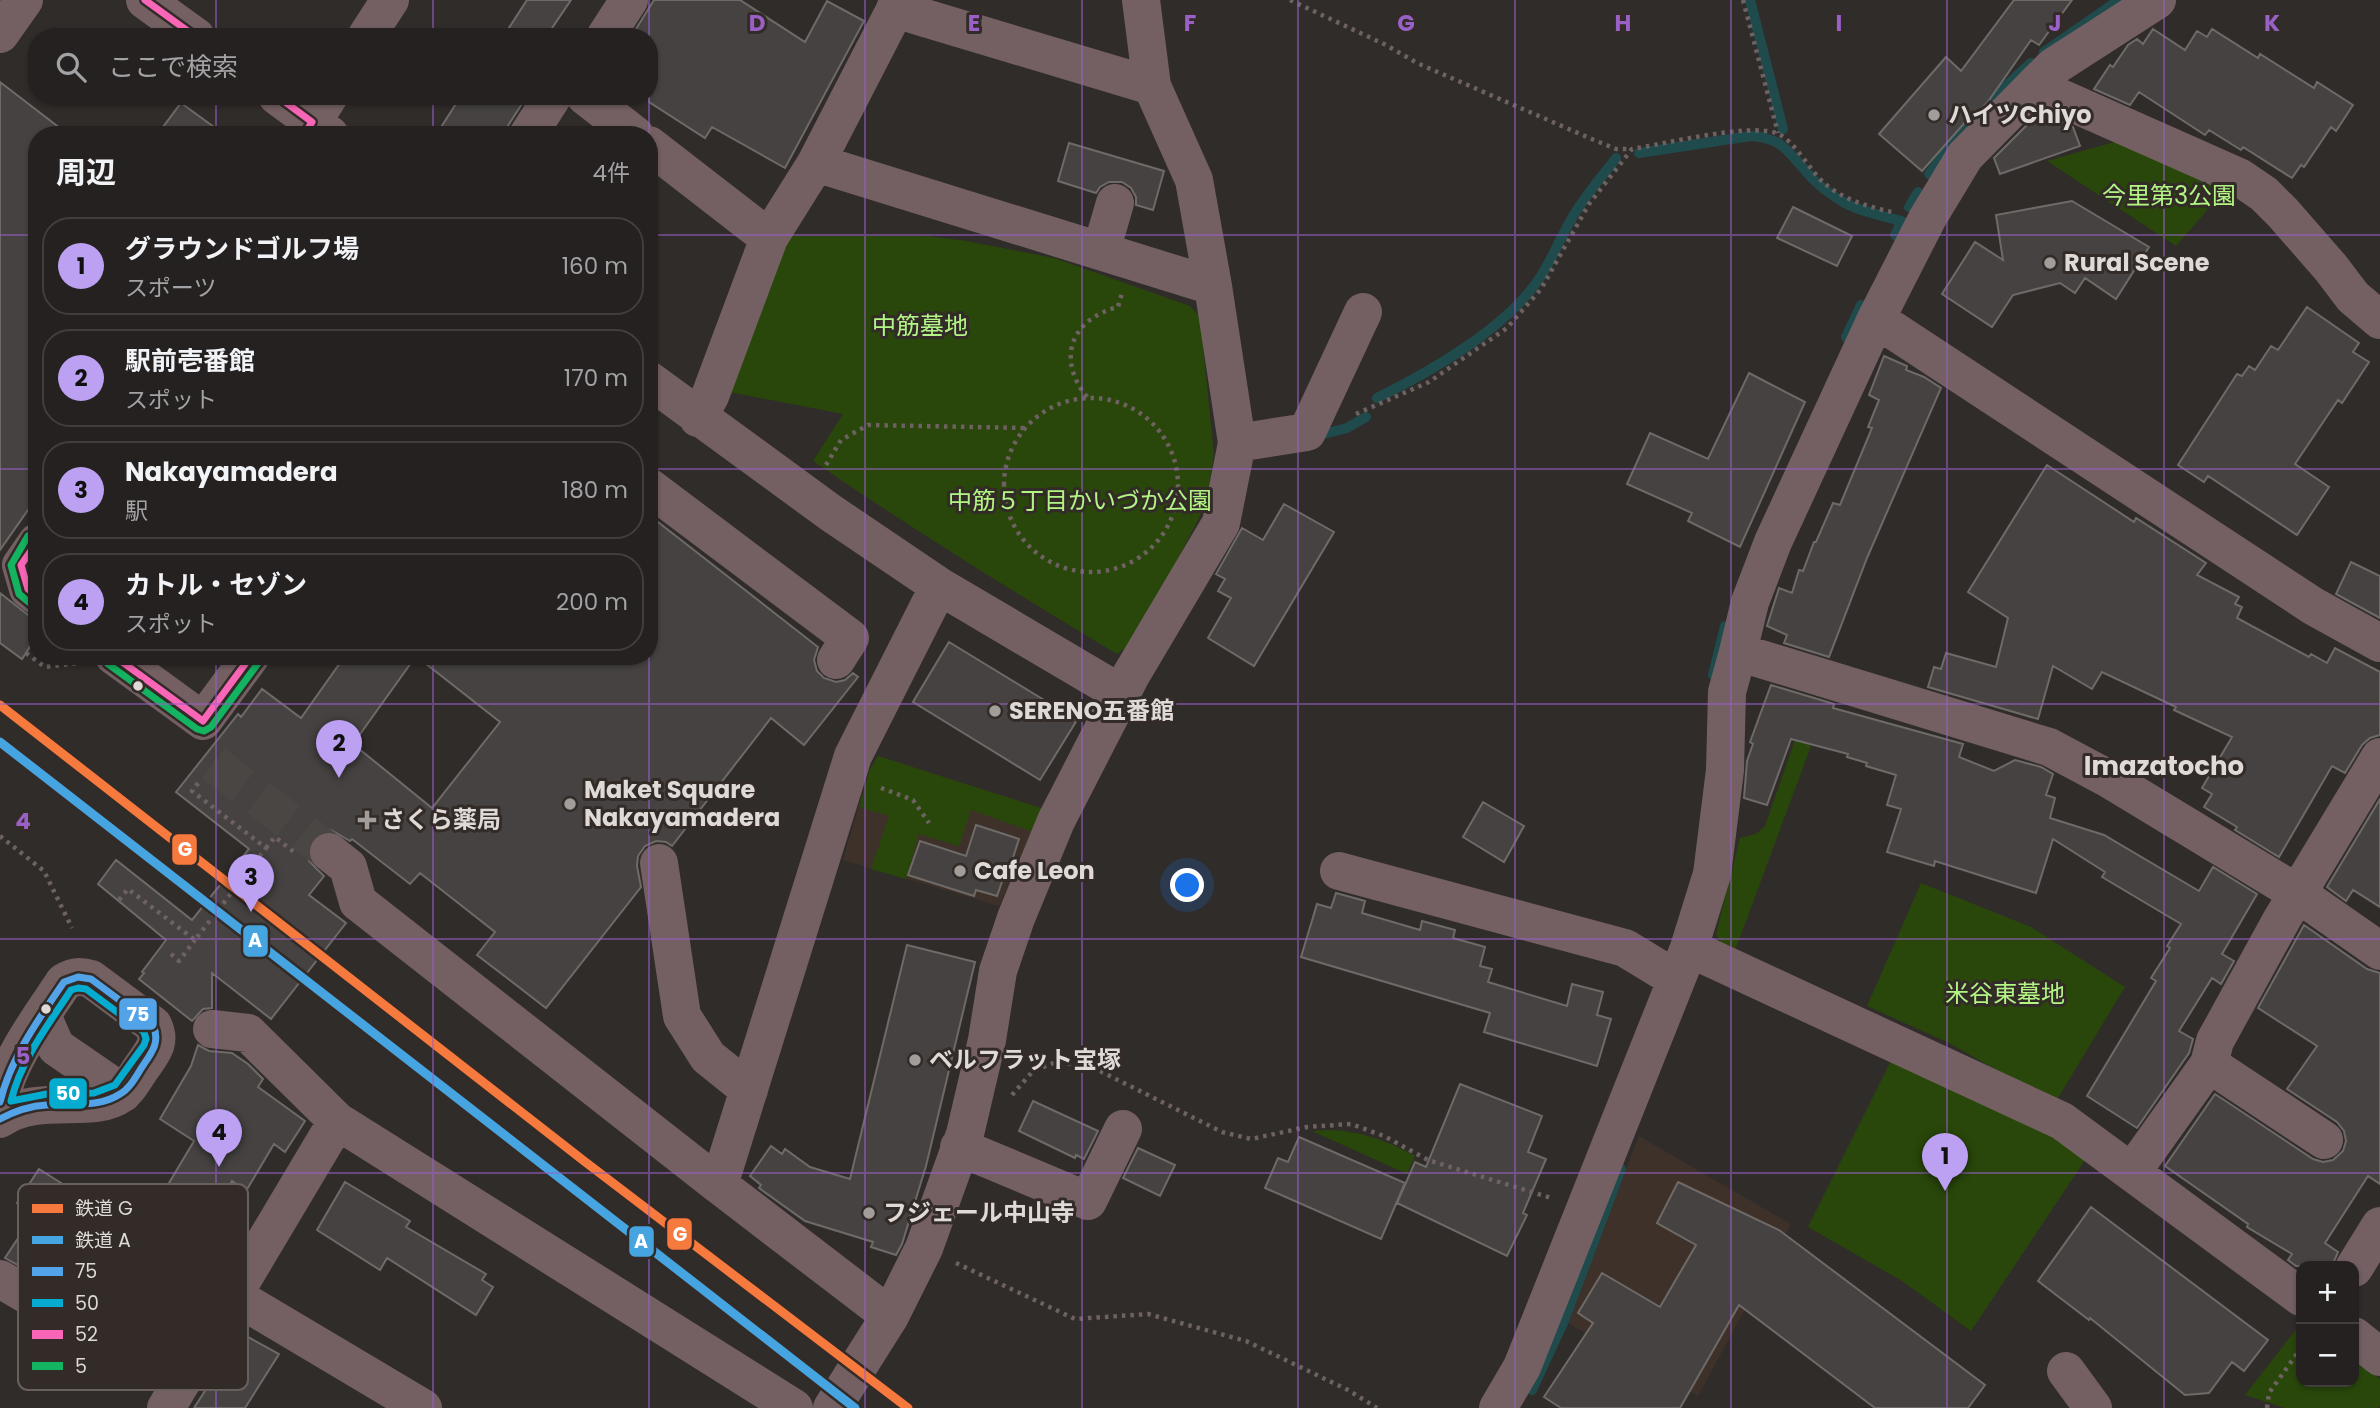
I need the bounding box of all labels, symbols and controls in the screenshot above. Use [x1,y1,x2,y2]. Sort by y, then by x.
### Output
text: D [749,7,765,39]
text: E [968,7,980,39]
text: F [1184,7,1196,39]
text: G [1397,7,1415,39]
text: H [1615,7,1631,39]
text: I [1836,7,1842,39]
text: J [2048,7,2062,39]
text: K [2264,7,2280,39]
search box [28,28,658,105]
icon: search [52,48,90,86]
text: ここで検索 [108,49,238,85]
place label: ハイツChiyo [1948,98,2092,131]
marker: ハイツChiyo [1926,107,1942,123]
text: 周辺 [56,151,116,194]
text: 4件 [593,157,630,189]
park label: 今里第3公園 [2102,179,2236,212]
text: グラウンドゴルフ場 [125,231,359,267]
place label: Rural Scene [2064,246,2210,279]
text: 1 [77,250,85,282]
text: 160 m [562,250,628,282]
marker: Rural Scene [2042,255,2058,271]
text: スポーツ [125,272,217,304]
park label: 中筋墓地 [872,309,968,342]
text: 駅前壱番館 [125,343,255,379]
text: 2 [74,362,88,394]
text: 170 m [564,362,628,394]
text: スポット [125,384,217,416]
text: Nakayamadera [125,454,338,490]
text: 3 [74,474,88,506]
text: 180 m [562,474,628,506]
park label: 中筋５丁目かいづか公園 [948,484,1212,517]
text: 駅 [125,495,148,527]
text: カトル・セゾン [125,567,307,603]
text: 4 [73,586,89,618]
text: 200 m [556,586,628,618]
text: スポット [125,608,217,640]
unlabelled marker [131,679,145,693]
place label: SERENO五番館 [1009,694,1174,727]
marker: SERENO五番館 [987,703,1003,719]
pin: 2 [316,720,362,778]
district label: Imazatocho [2084,748,2244,784]
place label: Maket Square Nakayamadera [584,773,780,834]
marker: Maket Square Nakayamadera [562,796,578,812]
place label: さくら薬局 [381,803,501,836]
text: 4 [15,805,31,837]
marker: さくら薬局 [359,812,375,828]
line badge: G [171,833,198,866]
text: G [178,836,192,863]
pin: 3 [228,854,274,912]
place label: Cafe Leon [974,854,1095,887]
marker: Cafe Leon [952,863,968,879]
your location [1170,868,1204,902]
line badge: A [242,924,269,958]
text: A [248,927,262,954]
park label: 米谷東墓地 [1945,977,2065,1010]
line badge: 75 [118,997,158,1031]
text: 75 [127,1001,149,1028]
unlabelled marker [39,1002,53,1016]
text: 5 [16,1040,30,1072]
place label: ベルフラット宝塚 [929,1043,1121,1076]
marker: ベルフラット宝塚 [907,1052,923,1068]
line badge: 50 [48,1077,88,1110]
text: 50 [56,1080,80,1107]
pin: 4 [196,1109,242,1167]
pin: 1 [1922,1133,1968,1191]
legend [18,1184,248,1390]
text: 鉄道 G [75,1195,133,1222]
place label: フジェール中山寺 [883,1196,1075,1229]
marker: フジェール中山寺 [861,1205,877,1221]
line badge: G [666,1217,693,1251]
text: G [673,1221,687,1248]
line badge: A [628,1225,655,1258]
text: 鉄道 A [75,1227,131,1254]
text: A [634,1228,648,1255]
text: 75 [75,1258,97,1285]
map controls [2296,1261,2359,1387]
button: + [2296,1261,2359,1324]
text: 50 [75,1290,99,1317]
text: 52 [75,1321,98,1348]
button: − [2296,1324,2359,1387]
text: 5 [75,1353,87,1380]

